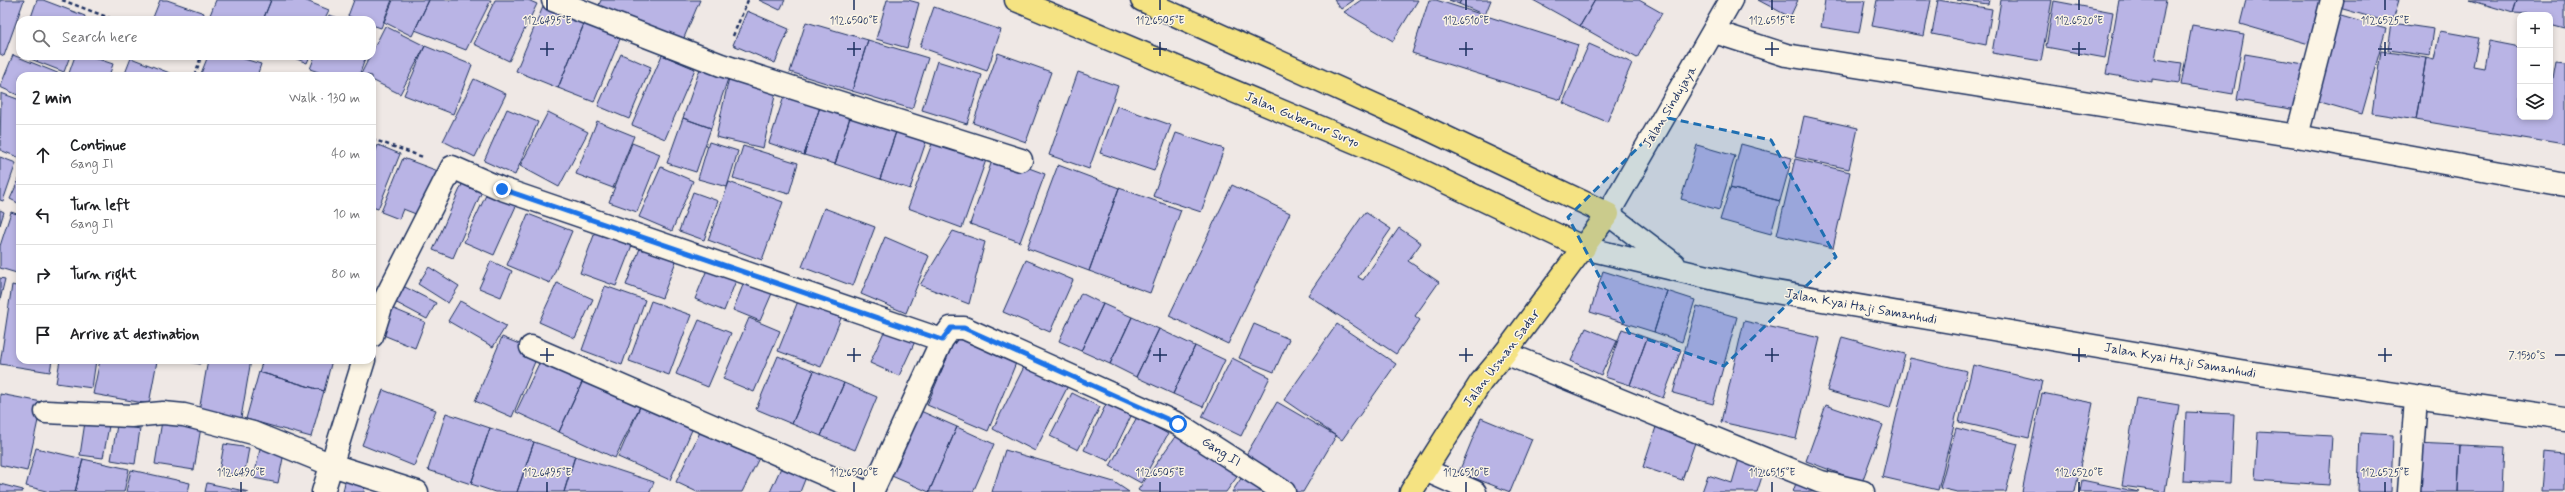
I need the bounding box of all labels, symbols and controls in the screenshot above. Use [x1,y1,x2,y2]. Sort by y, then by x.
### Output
map controls [2517,12,2553,120]
button: + [2517,12,2553,48]
text: 112.6495°E [523,14,572,28]
text: 112.6500°E [830,14,878,28]
text: 112.6505°E [1136,14,1185,28]
text: 112.6510°E [1443,14,1489,28]
text: 112.6515°E [1749,14,1795,28]
text: 112.6520°E [2055,14,2103,28]
text: 112.6525°E [2361,14,2410,28]
search box [16,16,376,60]
icon: search [30,27,52,49]
text: Search here [62,28,138,48]
button: − [2517,48,2553,84]
street label: Jalan Sindujaya [1639,63,1701,151]
button: layers [2517,84,2553,120]
text: 2 min [32,87,72,109]
street label: Jalan Gubernur Suryo [1242,88,1362,152]
text: Walk · 130 m [289,90,360,107]
text: Continue [70,136,126,156]
icon: ahead [32,144,54,166]
text: 40 m [331,146,360,163]
text: Gang II [70,156,113,173]
route end [493,180,511,198]
text: Turn left [70,196,130,216]
icon: left [32,204,54,226]
text: 10 m [333,206,360,223]
text: Gang II [70,216,113,233]
icon: right [32,264,54,286]
text: Turn right [70,265,137,285]
text: 80 m [331,266,360,283]
street label: Jalan Kyai Haji Samanhudi [1784,285,1938,329]
street label: Jalan Usman Sadar [1460,305,1545,410]
icon: arrive [32,324,54,346]
text: Arrive at destination [70,325,199,345]
street label: Jalan Kyai Haji Samanhudi [2103,339,2257,383]
text: 7.1530°S [2509,349,2546,363]
route start [1169,415,1187,433]
street label: Gang II [1198,433,1244,472]
text: 112.6490°E [217,466,265,480]
text: 112.6495°E [523,466,572,480]
text: 112.6500°E [830,466,878,480]
text: 112.6505°E [1136,466,1185,480]
text: 112.6510°E [1443,466,1489,480]
text: 112.6515°E [1749,466,1795,480]
text: 112.6520°E [2055,466,2103,480]
text: 112.6525°E [2361,466,2410,480]

